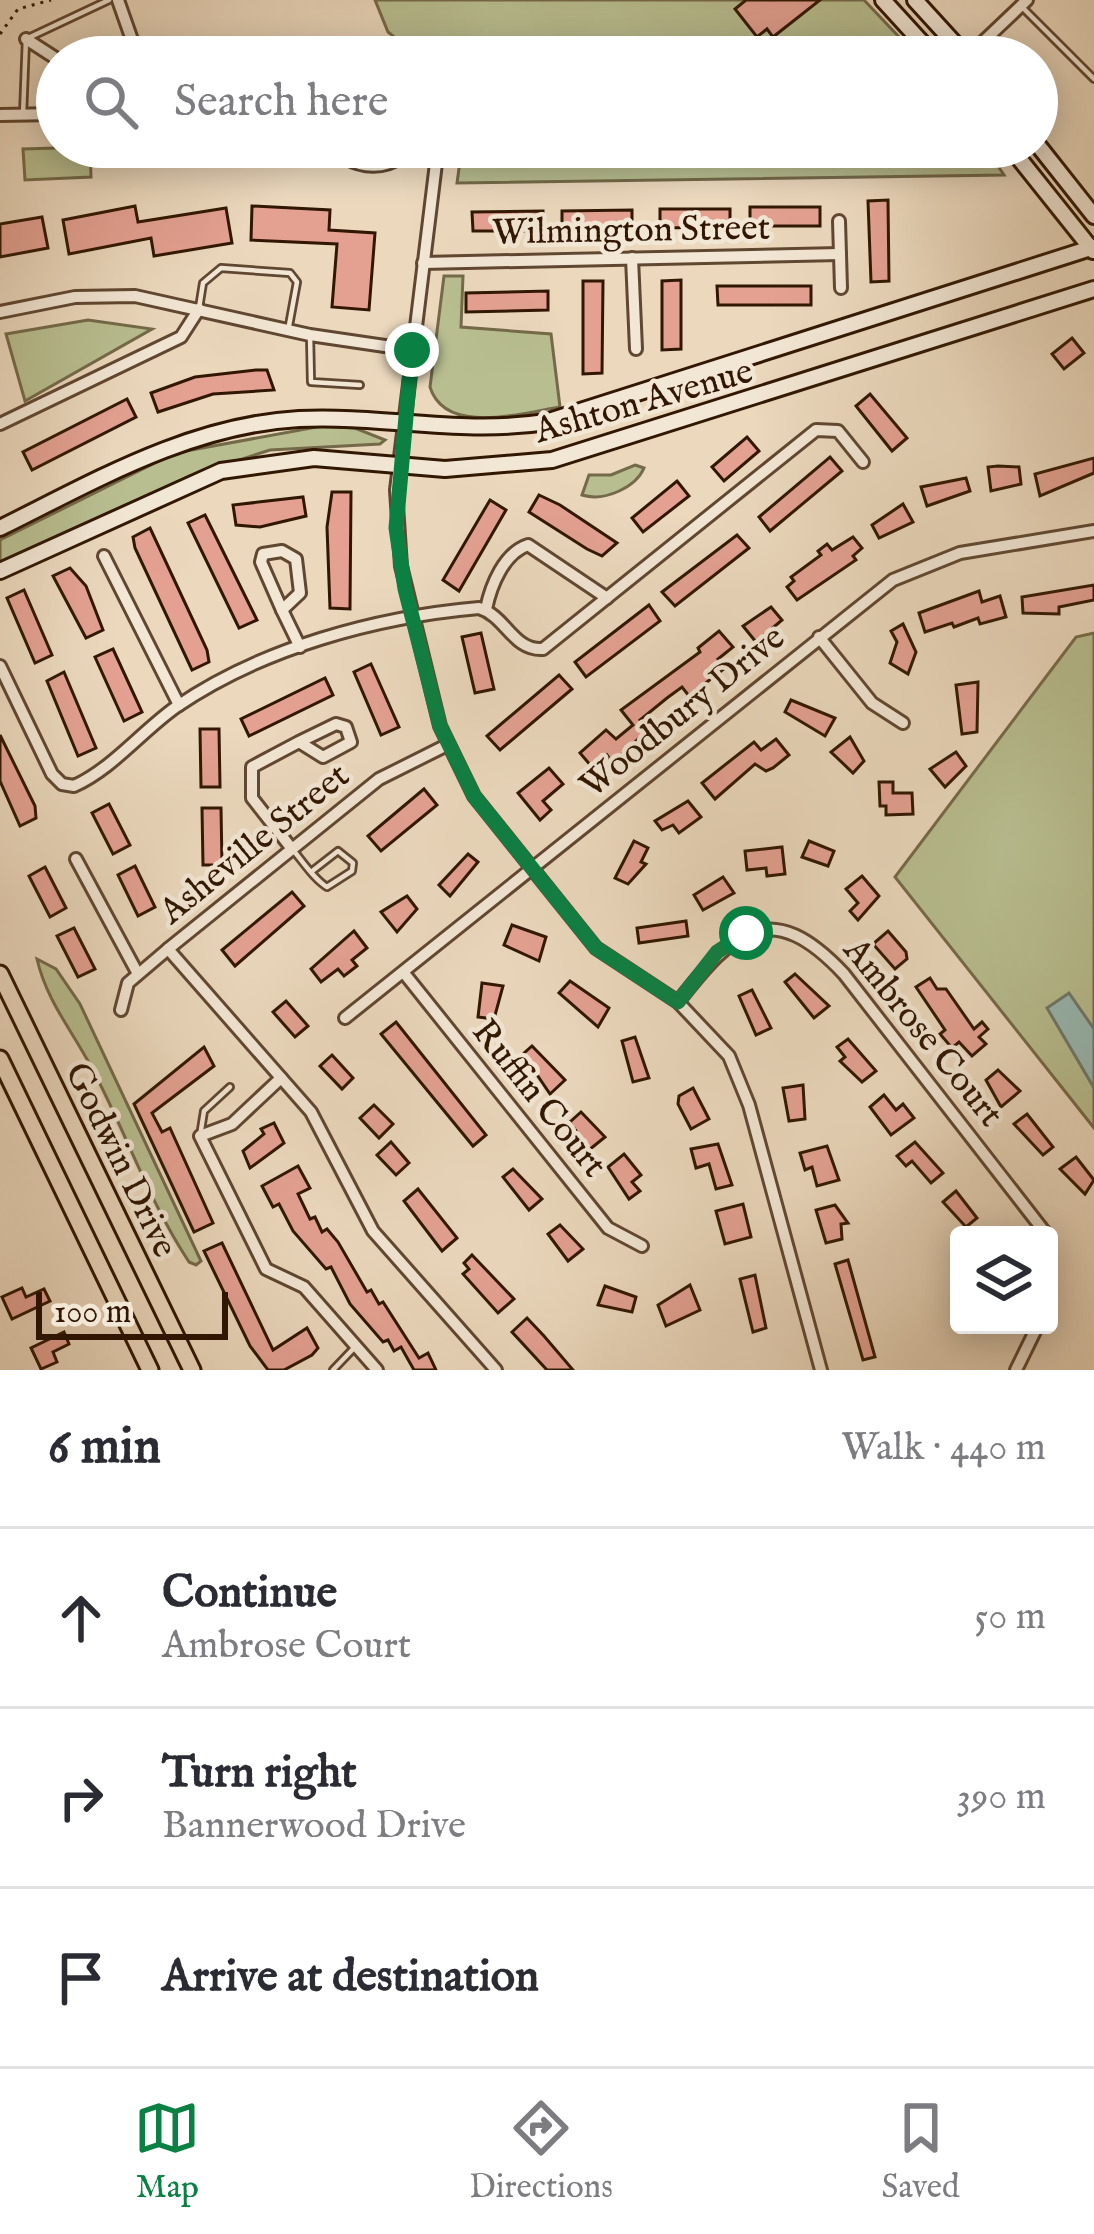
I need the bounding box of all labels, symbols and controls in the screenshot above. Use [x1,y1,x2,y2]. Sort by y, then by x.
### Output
search box [36,36,1058,168]
icon: search [78,69,144,135]
text: Search here [174,74,388,131]
street label: Wilmington Street [492,206,770,256]
route end [385,323,439,377]
street label: Ashton Avenue [529,349,758,455]
street label: Woodbury Drive [571,616,795,809]
street label: Asheville Street [150,754,359,936]
route start [719,906,773,960]
street label: Ambrose Court [832,928,1013,1137]
street label: Ruffin Court [461,1010,616,1187]
street label: Godwin Drive [53,1055,187,1265]
map controls [950,1226,1058,1334]
button: layers [950,1226,1058,1334]
scale bar [36,1286,228,1339]
text: 100 m [54,1292,131,1334]
text: 6 min [48,1416,161,1481]
text: Walk · 440 m [841,1424,1046,1473]
text: Continue [162,1565,337,1622]
icon: ahead [48,1585,114,1651]
text: 50 m [974,1593,1046,1642]
text: Ambrose Court [162,1622,411,1671]
text: Turn right [162,1745,357,1802]
icon: right [48,1765,114,1831]
text: 390 m [957,1773,1046,1822]
text: Bannerwood Drive [162,1802,466,1851]
icon: arrive [48,1945,114,2011]
text: Arrive at destination [162,1949,539,2006]
tab: Map [134,2095,200,2209]
tab: Directions [469,2095,613,2209]
tab: Saved [882,2095,960,2209]

